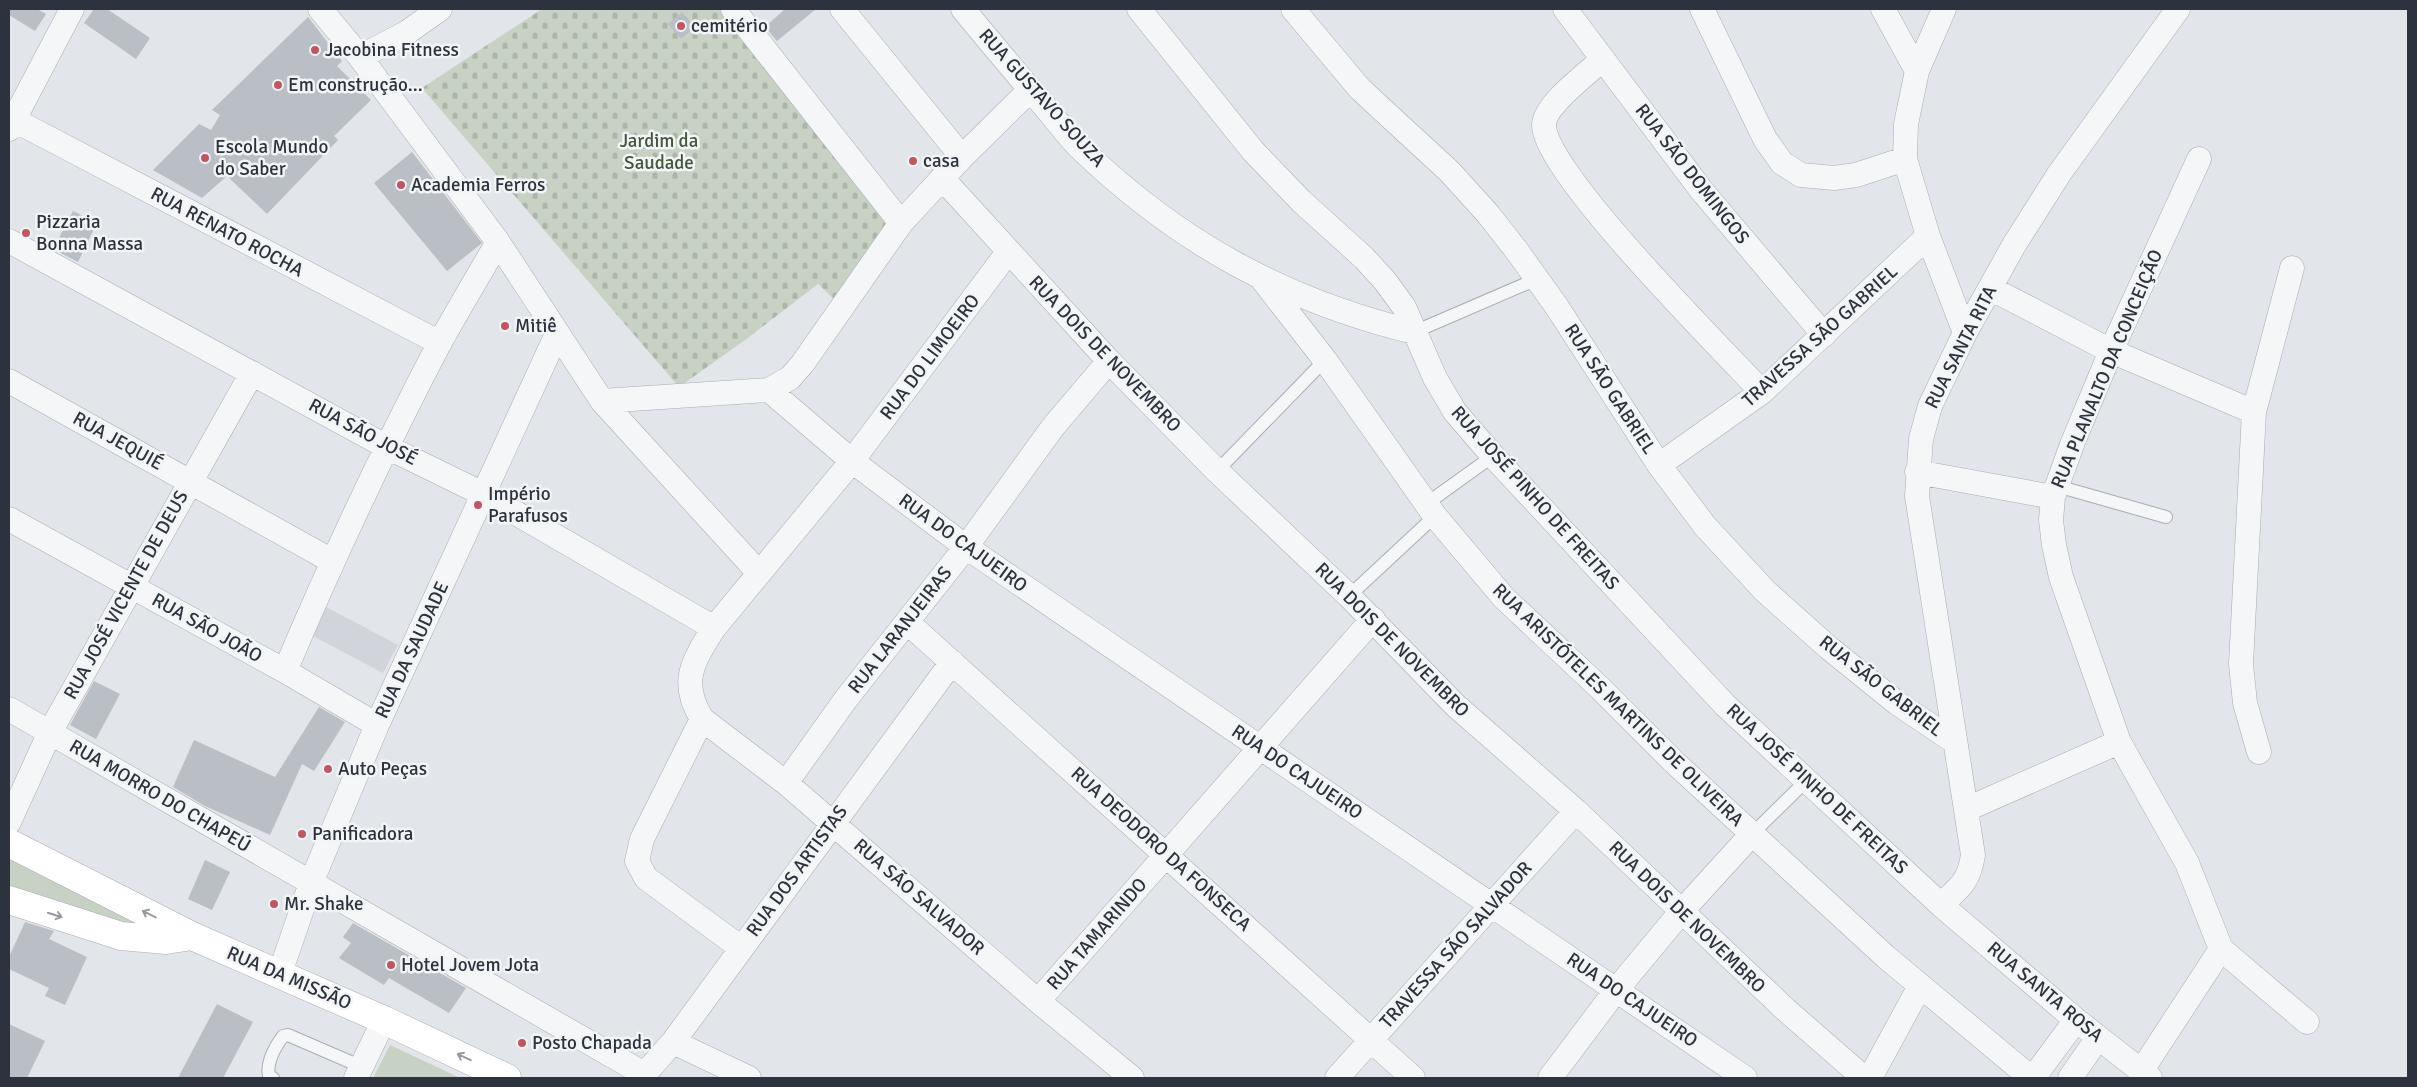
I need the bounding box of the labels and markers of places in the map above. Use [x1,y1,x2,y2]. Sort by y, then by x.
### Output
place label: cemitério [691,14,768,38]
marker: cemitério [675,20,687,32]
place label: Jacobina Fitness [325,38,459,62]
marker: Jacobina Fitness [309,44,321,56]
place label: Em construção... [288,73,423,97]
marker: Em construção... [272,79,284,91]
place label: Escola Mundo do Saber [215,135,328,181]
place label: casa [923,149,960,173]
marker: Escola Mundo do Saber [199,152,211,164]
marker: casa [907,155,919,167]
place label: Academia Ferros [411,173,545,197]
marker: Academia Ferros [395,179,407,191]
place label: Pizzaria Bonna Massa [36,210,143,256]
marker: Pizzaria Bonna Massa [20,227,32,239]
place label: Mitiê [515,314,557,338]
marker: Mitiê [499,320,511,332]
place label: Império Parafusos [488,482,568,528]
marker: Império Parafusos [472,499,484,511]
place label: Auto Peças [338,757,427,781]
marker: Auto Peças [322,763,334,775]
place label: Panificadora [312,822,413,846]
marker: Panificadora [296,828,308,840]
place label: Mr. Shake [284,892,363,916]
marker: Mr. Shake [268,898,280,910]
place label: Hotel Jovem Jota [401,953,539,977]
marker: Hotel Jovem Jota [385,959,397,971]
place label: Posto Chapada [532,1031,652,1055]
marker: Posto Chapada [516,1037,528,1049]

